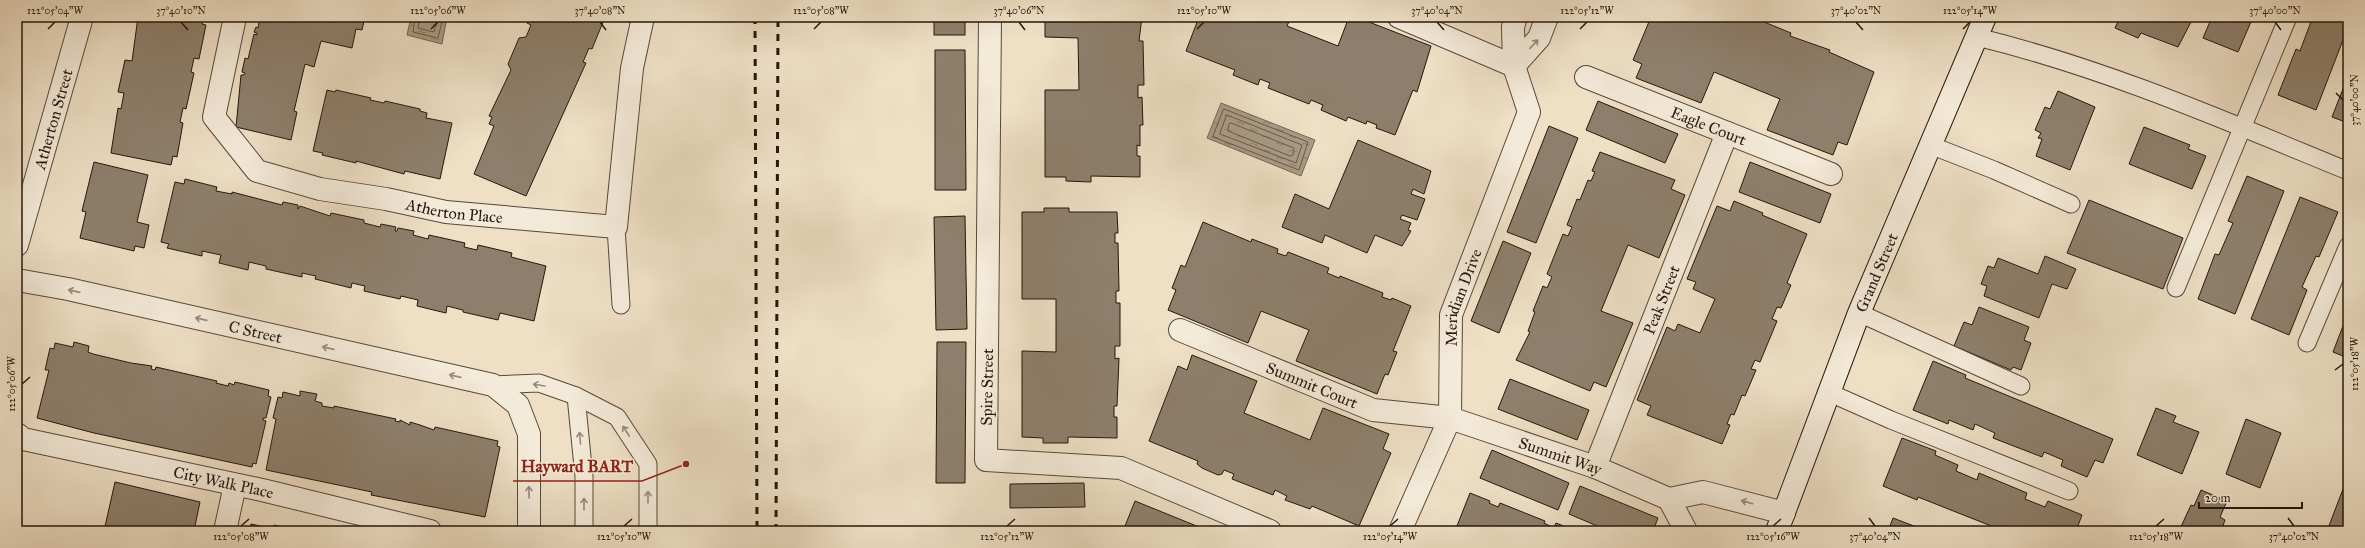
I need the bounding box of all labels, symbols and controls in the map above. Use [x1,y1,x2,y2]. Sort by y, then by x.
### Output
text: 122°05'04"W [27,5,83,17]
text: 37°40'10"N [156,5,206,17]
text: 122°05'06"W [410,5,466,17]
text: 37°40'08"N [574,5,626,17]
text: 122°05'08"W [793,5,849,17]
text: 37°40'06"N [994,5,1045,17]
text: 122°05'10"W [1177,5,1232,17]
text: 37°40'04"N [1411,5,1463,17]
text: 122°05'12"W [1560,5,1614,17]
text: 37°40'02"N [1831,5,1882,17]
text: 122°05'14"W [1943,5,1998,17]
text: 37°40'00"N [2249,5,2301,17]
one-way arrow [1529,39,1538,49]
street label: Atherton Street [29,66,76,172]
text: 37°40'00"N [2349,74,2361,126]
street label: Eagle Court [1668,102,1749,149]
street label: Atherton Place [403,194,504,226]
street label: Grand Street [1851,230,1902,315]
street label: Meridian Drive [1441,246,1485,347]
street label: Peak Street [1639,262,1684,337]
one-way arrow [68,286,81,294]
one-way arrow [195,315,208,323]
street label: C Street [227,316,284,347]
text: 122°05'18"W [2349,337,2361,391]
one-way arrow [322,343,335,351]
street label: Spire Street [977,348,997,426]
text: 122°05'06"W [6,356,18,412]
street label: Summit Court [1263,357,1361,412]
one-way arrow [449,372,462,379]
one-way arrow [533,380,546,388]
one-way arrow [622,426,630,437]
one-way arrow [577,432,584,445]
street label: Summit Way [1516,432,1606,479]
callout: Hayward BART [513,452,642,481]
text: Hayward BART [521,456,634,477]
street label: City Walk Place [172,462,276,502]
scale bar [2199,484,2302,510]
one-way arrow [525,486,533,499]
one-way arrow [644,491,652,504]
text: 20 m [2205,491,2231,505]
one-way arrow [580,498,588,511]
one-way arrow [1740,498,1753,505]
text: 122°05'08"W [213,531,269,543]
text: 122°05'10"W [597,531,652,543]
text: 122°05'12"W [980,531,1034,543]
text: 122°05'14"W [1363,531,1418,543]
text: 122°05'16"W [1746,531,1800,543]
text: 37°40'04"N [1849,531,1901,543]
text: 122°05'18"W [2129,531,2183,543]
text: 37°40'02"N [2269,531,2320,543]

